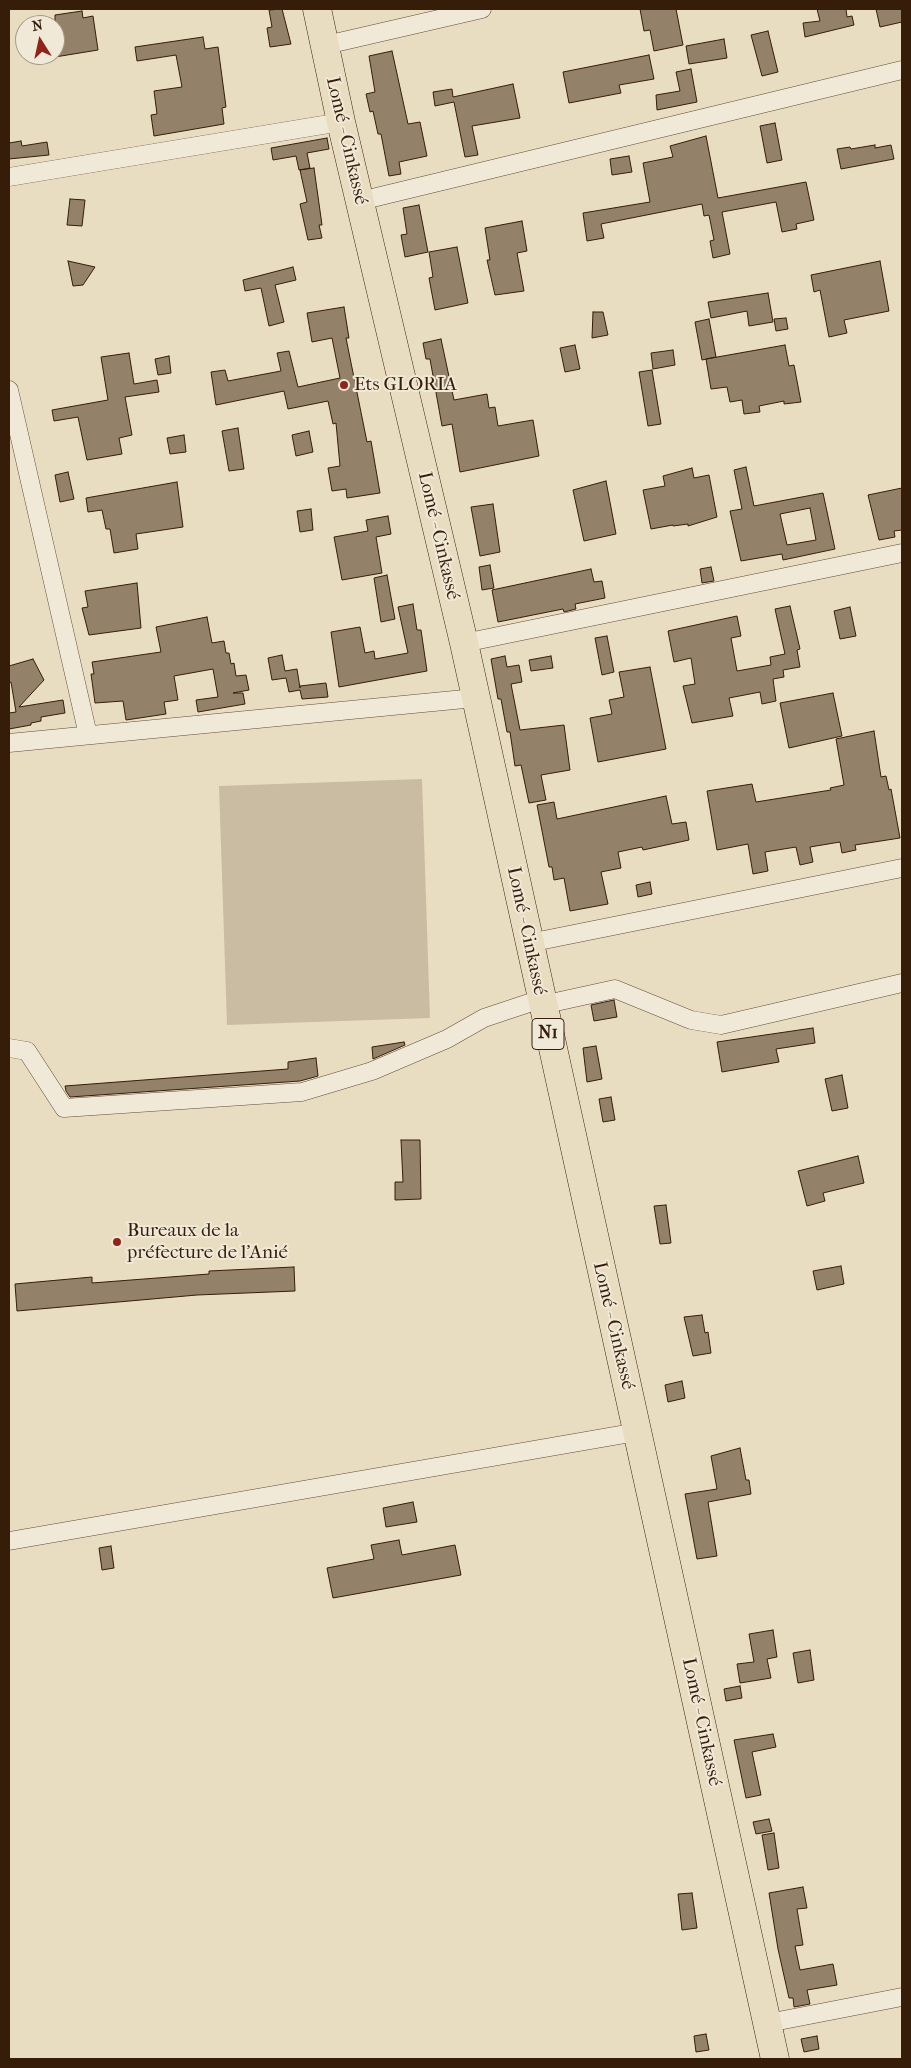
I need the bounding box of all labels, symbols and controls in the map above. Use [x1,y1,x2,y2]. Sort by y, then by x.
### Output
north arrow [15,15,65,65]
text: N [31,16,44,35]
street label: Lomé - Cinkassé [320,75,372,207]
place label: Ets GLORIA [354,374,457,396]
marker: Ets GLORIA [338,379,350,391]
street label: Lomé - Cinkassé [412,470,464,602]
street label: Lomé - Cinkassé [501,865,551,997]
road number: N1 [532,1019,564,1050]
place label: Bureaux de la préfecture de l'Anié [127,1220,288,1264]
marker: Bureaux de la préfecture de l'Anié [111,1236,123,1248]
street label: Lomé - Cinkassé [587,1260,639,1392]
street label: Lomé - Cinkassé [676,1656,726,1788]

